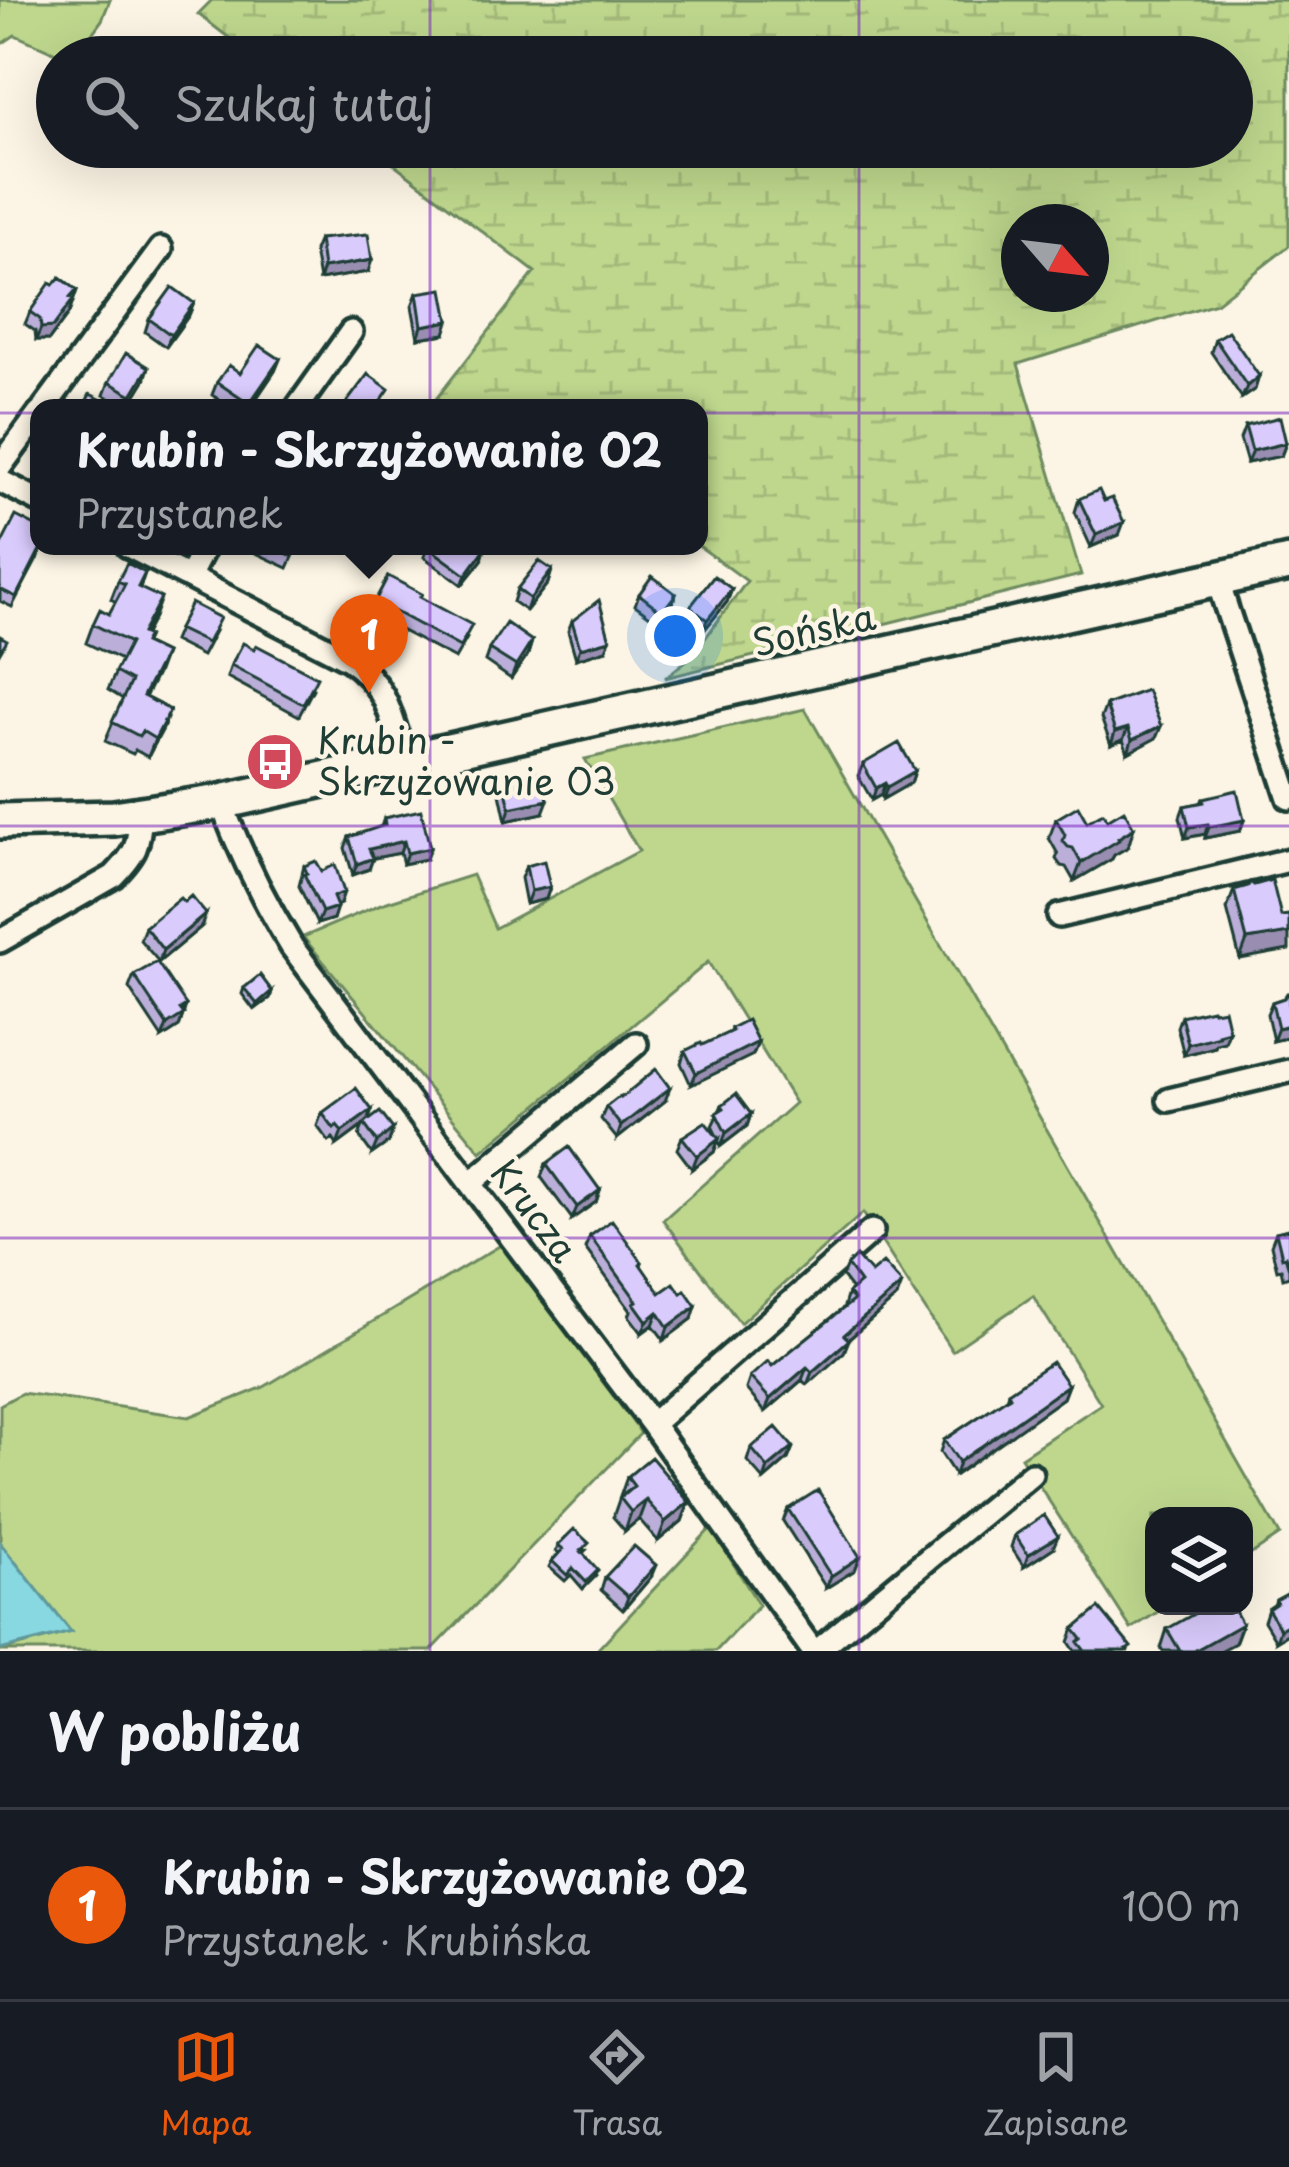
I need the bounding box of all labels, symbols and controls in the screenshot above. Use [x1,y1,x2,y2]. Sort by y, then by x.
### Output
search box [36,36,1253,168]
text: Szukaj tutaj [174,68,434,136]
icon: search [78,69,144,135]
north arrow [1001,204,1109,312]
popup [30,399,708,555]
text: Krubin - Skrzyżowanie 02 [76,414,662,482]
text: Przystanek [76,482,283,541]
street label: Sońska [747,588,881,668]
pin: 1 [330,594,408,693]
your location [645,606,705,666]
place label: Krubin - Skrzyżowanie 03 [317,712,616,807]
bus stop icon: Krubin - Skrzyżowanie 03 [244,731,306,793]
street label: Krucza [479,1147,592,1273]
map controls [1145,1507,1253,1615]
button: layers [1145,1507,1253,1615]
text: W pobliżu [48,1691,302,1768]
text: Krubin - Skrzyżowanie 02 [162,1841,748,1909]
text: 1 [78,1875,96,1934]
text: 100 m [1122,1875,1241,1934]
text: Przystanek · Krubińska [162,1909,590,1968]
tab: Mapa [161,2024,251,2146]
tab: Trasa [572,2024,662,2146]
tab: Zapisane [983,2024,1128,2146]

